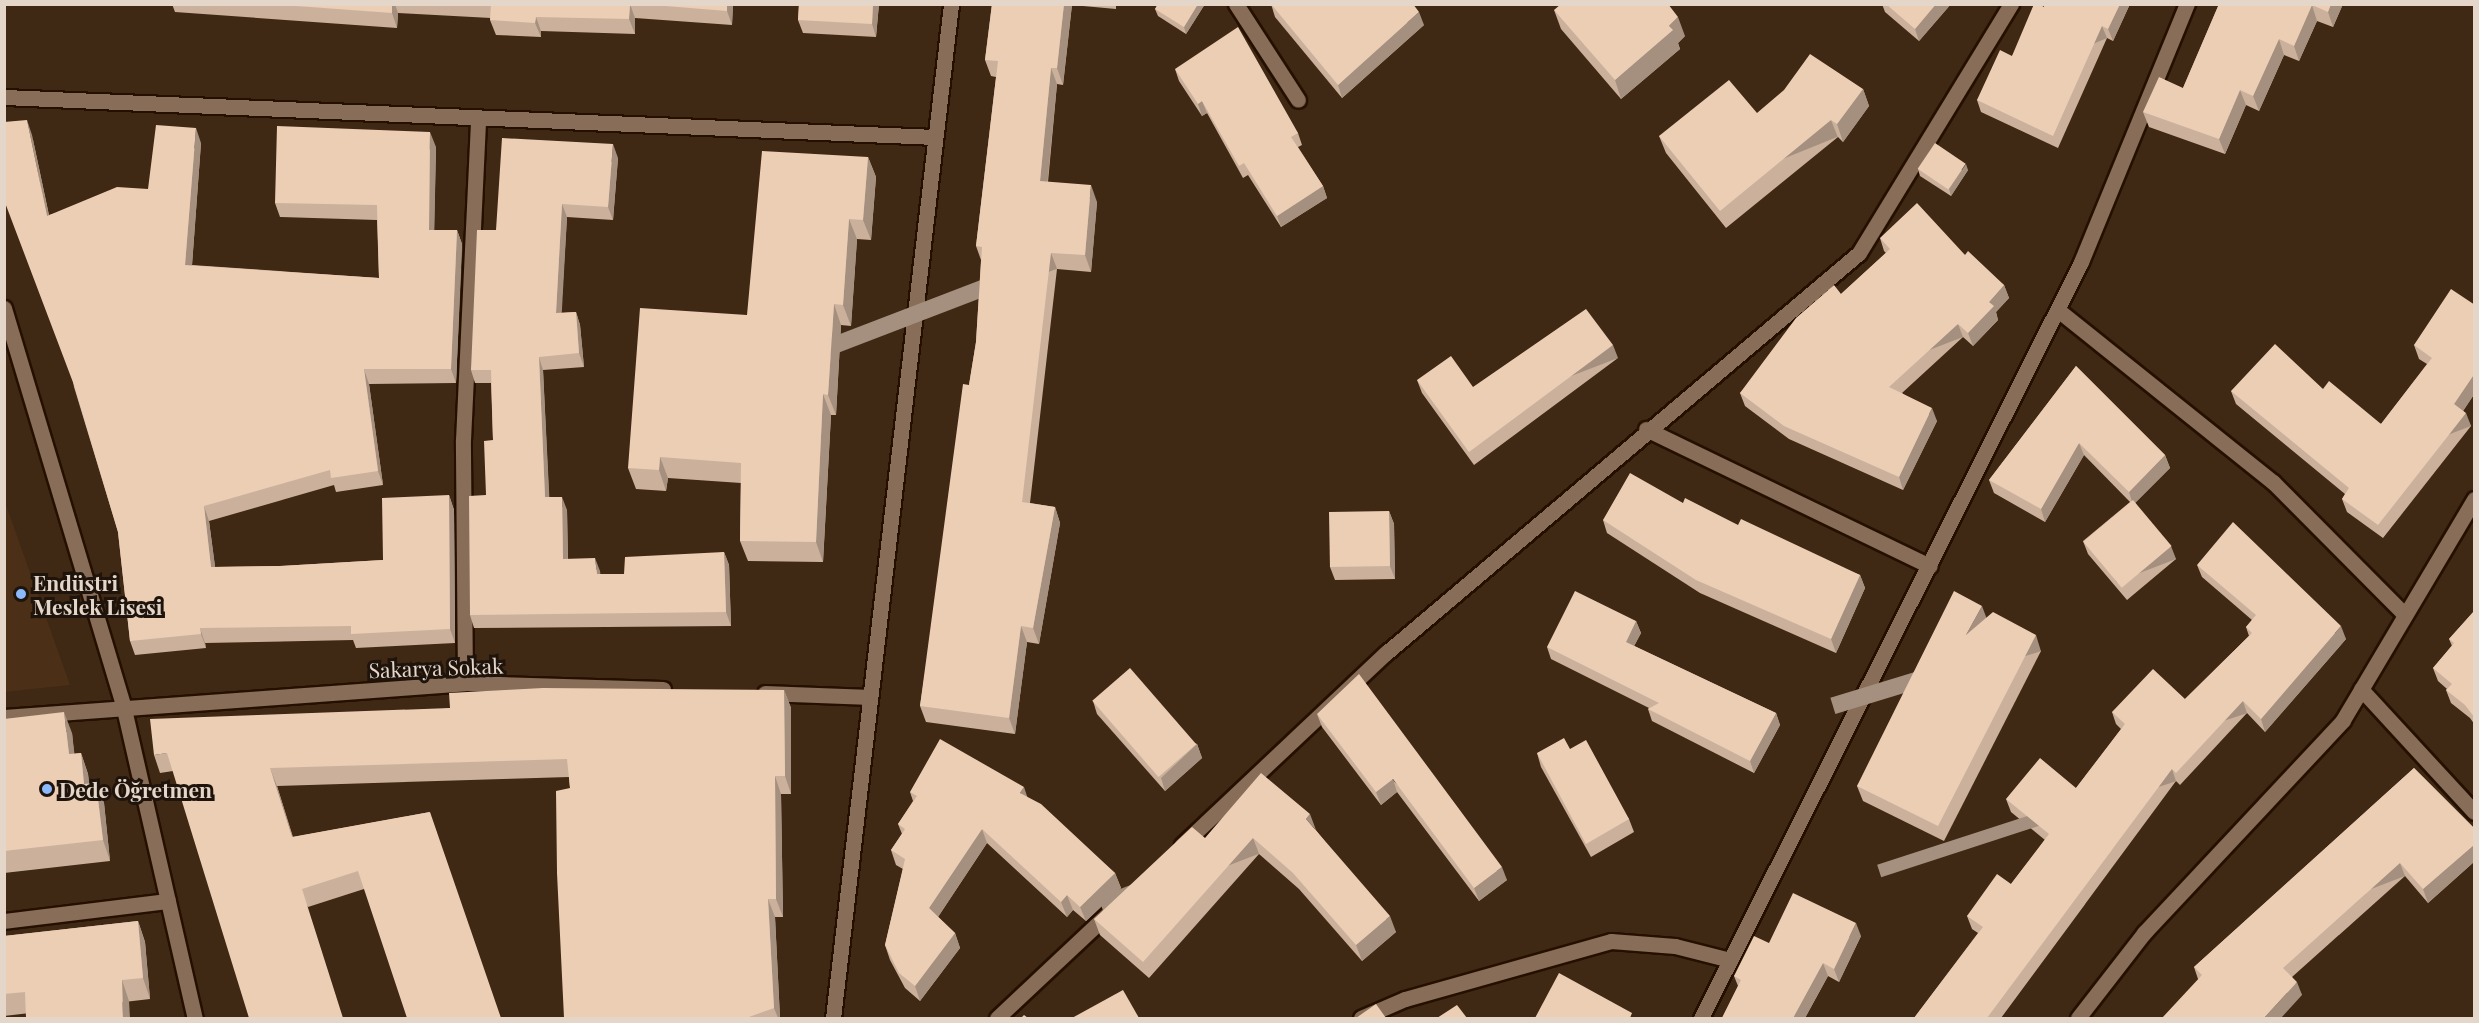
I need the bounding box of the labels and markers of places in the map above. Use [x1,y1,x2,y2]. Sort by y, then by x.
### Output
place label: Endüstri Meslek Lisesi [33,569,162,619]
marker: Endüstri Meslek Lisesi [14,587,28,601]
place label: Dede Öğretmen [59,776,212,802]
marker: Dede Öğretmen [40,782,54,796]

